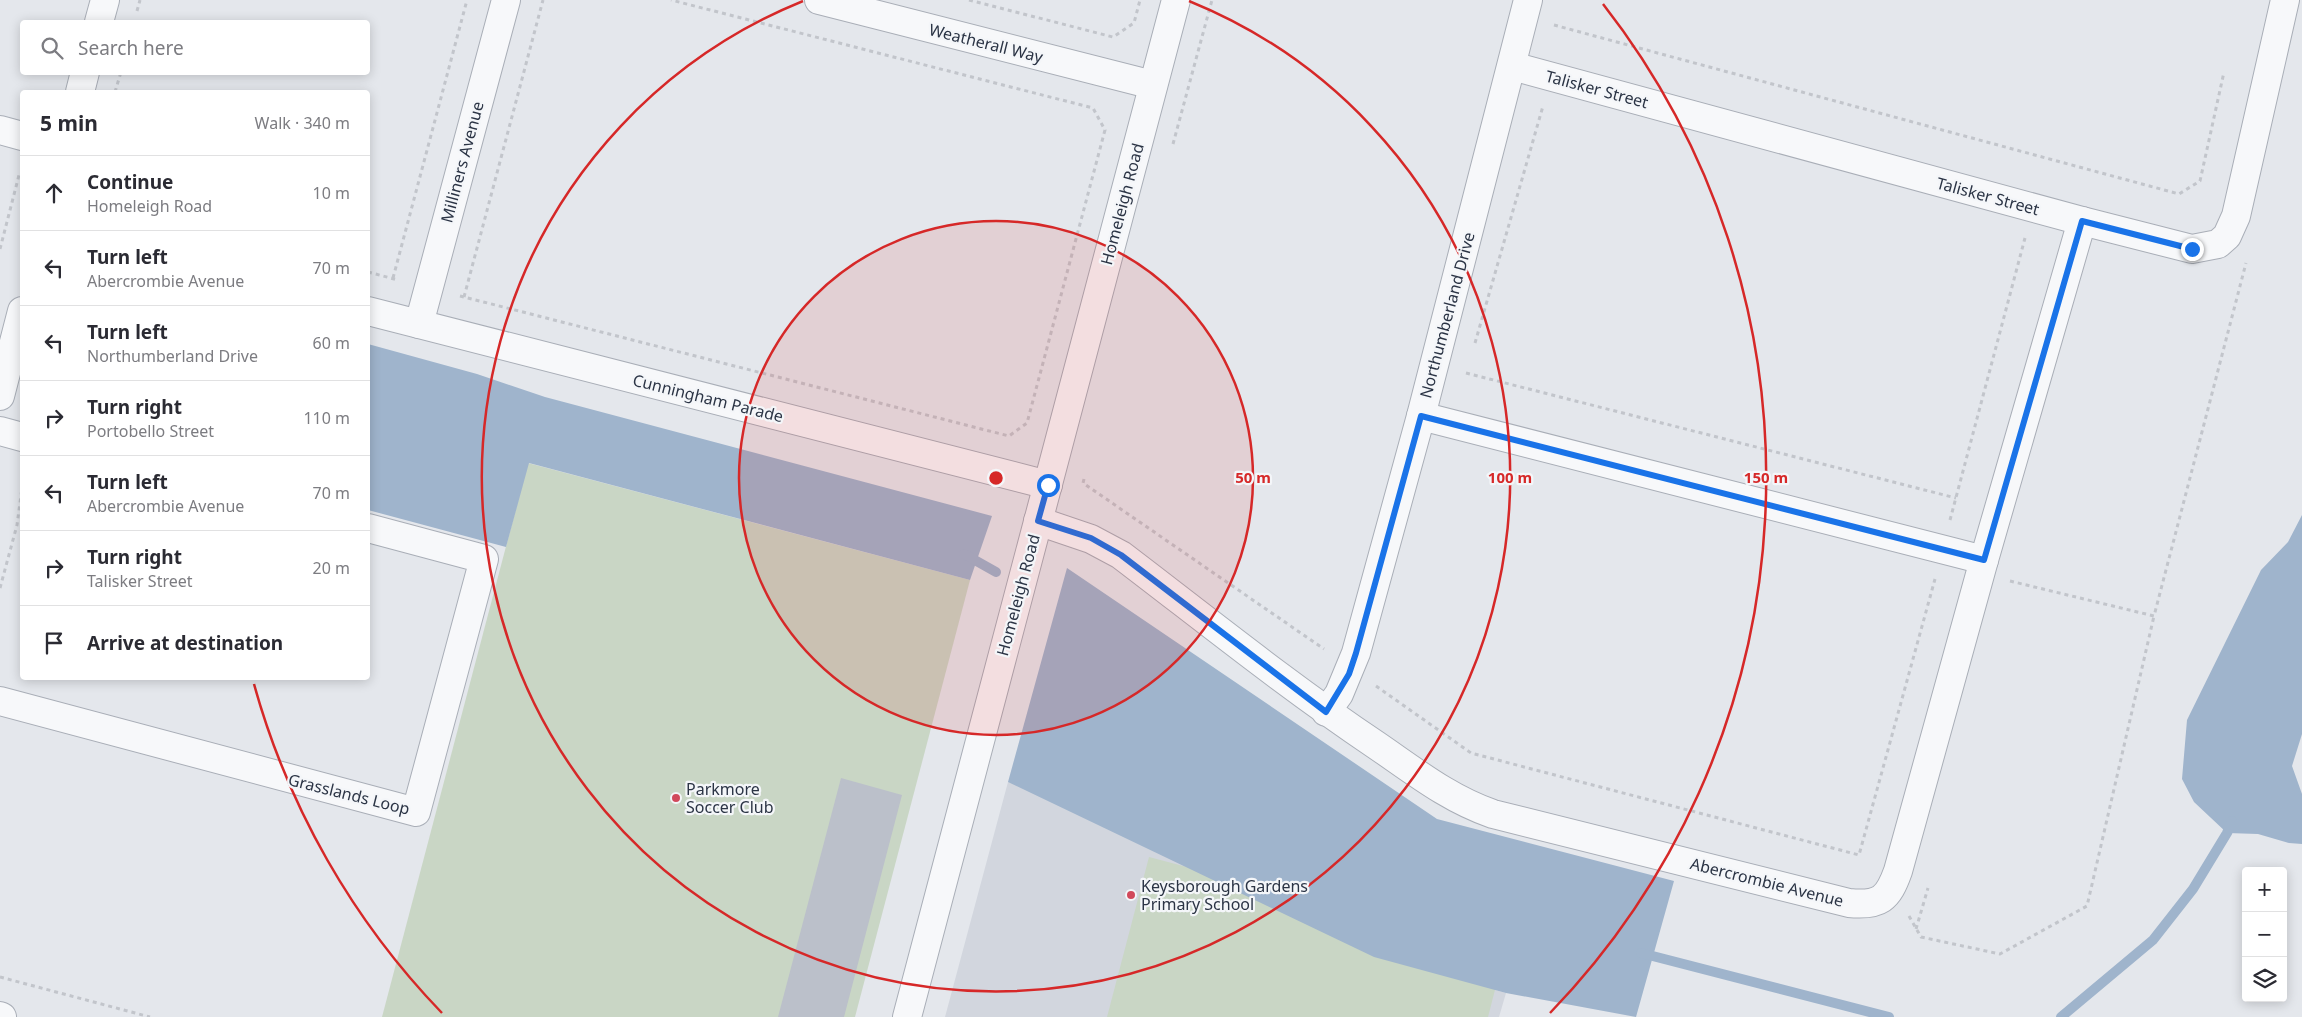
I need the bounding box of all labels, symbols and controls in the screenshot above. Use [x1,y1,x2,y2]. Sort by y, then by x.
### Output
street label: Weatherall Way [927,18,1046,68]
search box [20,20,370,75]
icon: search [38,34,66,62]
text: Search here [78,35,184,61]
street label: Talisker Street [1543,65,1651,113]
street label: Milliners Avenue [435,99,489,225]
text: 5 min [40,109,98,137]
text: Walk · 340 m [255,112,350,134]
street label: Homeleigh Road [1095,141,1149,267]
text: Continue [87,169,173,195]
street label: Talisker Street [1934,172,2042,220]
icon: ahead [40,179,68,207]
text: 10 m [313,182,350,204]
text: Homeleigh Road [87,195,212,217]
street label: Northumberland Drive [1414,230,1480,400]
route end [2181,238,2204,261]
text: Turn left [87,244,168,270]
icon: left [40,254,68,282]
text: 70 m [313,257,350,279]
text: Abercrombie Avenue [87,270,244,292]
text: Turn left [87,319,168,345]
icon: left [40,329,68,357]
text: 60 m [313,332,350,354]
text: Northumberland Drive [87,345,258,367]
street label: Cunningham Parade [630,369,786,427]
text: Turn right [87,394,182,420]
icon: right [40,404,68,432]
text: 110 m [303,407,350,429]
text: Portobello Street [87,420,214,442]
text: 50 m [1235,467,1271,487]
text: 100 m [1488,467,1532,487]
text: 150 m [1744,467,1788,487]
text: Turn left [87,469,168,495]
centre of rings [987,469,1005,487]
route start [1037,474,1060,497]
icon: left [40,479,68,507]
text: 70 m [313,482,350,504]
text: Abercrombie Avenue [87,495,244,517]
street label: Homeleigh Road [991,532,1045,658]
text: Turn right [87,544,182,570]
icon: right [40,554,68,582]
text: 20 m [313,557,350,579]
text: Talisker Street [87,570,193,592]
icon: arrive [40,629,68,657]
text: Arrive at destination [87,630,283,656]
street label: Grasslands Loop [286,768,412,820]
place label: Parkmore Soccer Club [686,778,774,818]
marker: Parkmore Soccer Club [670,792,682,804]
street label: Abercrombie Avenue [1688,852,1846,912]
map controls [2242,867,2287,1002]
button: + [2242,867,2287,912]
place label: Keysborough Gardens Primary School [1141,875,1308,915]
marker: Keysborough Gardens Primary School [1125,889,1137,901]
button: − [2242,912,2287,957]
button: layers [2242,957,2287,1002]

